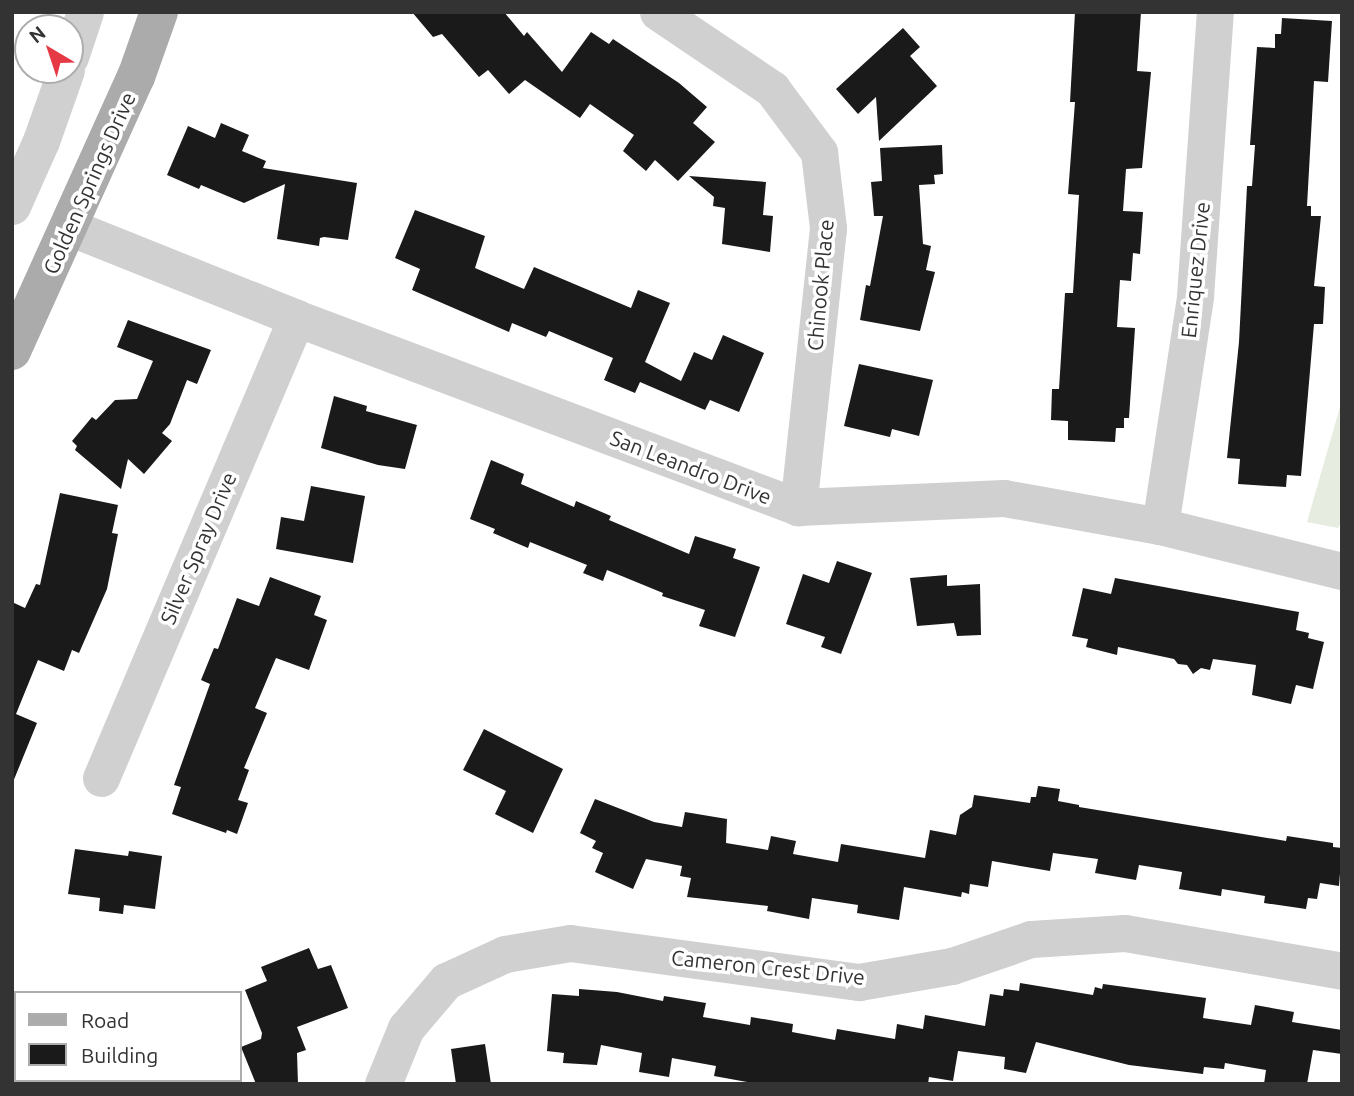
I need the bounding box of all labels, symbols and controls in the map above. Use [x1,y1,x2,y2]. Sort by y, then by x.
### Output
north arrow [14,14,84,84]
text: N [25,21,49,47]
street label: Golden Springs Drive [38,88,140,278]
street label: Enriquez Drive [1175,201,1215,339]
street label: Chinook Place [802,218,838,352]
street label: San Leandro Drive [607,425,775,509]
street label: Silver Spray Drive [155,468,241,628]
street label: Cameron Crest Drive [670,944,866,990]
legend [14,991,242,1082]
text: Road [81,1008,129,1032]
text: Building [81,1043,158,1067]

